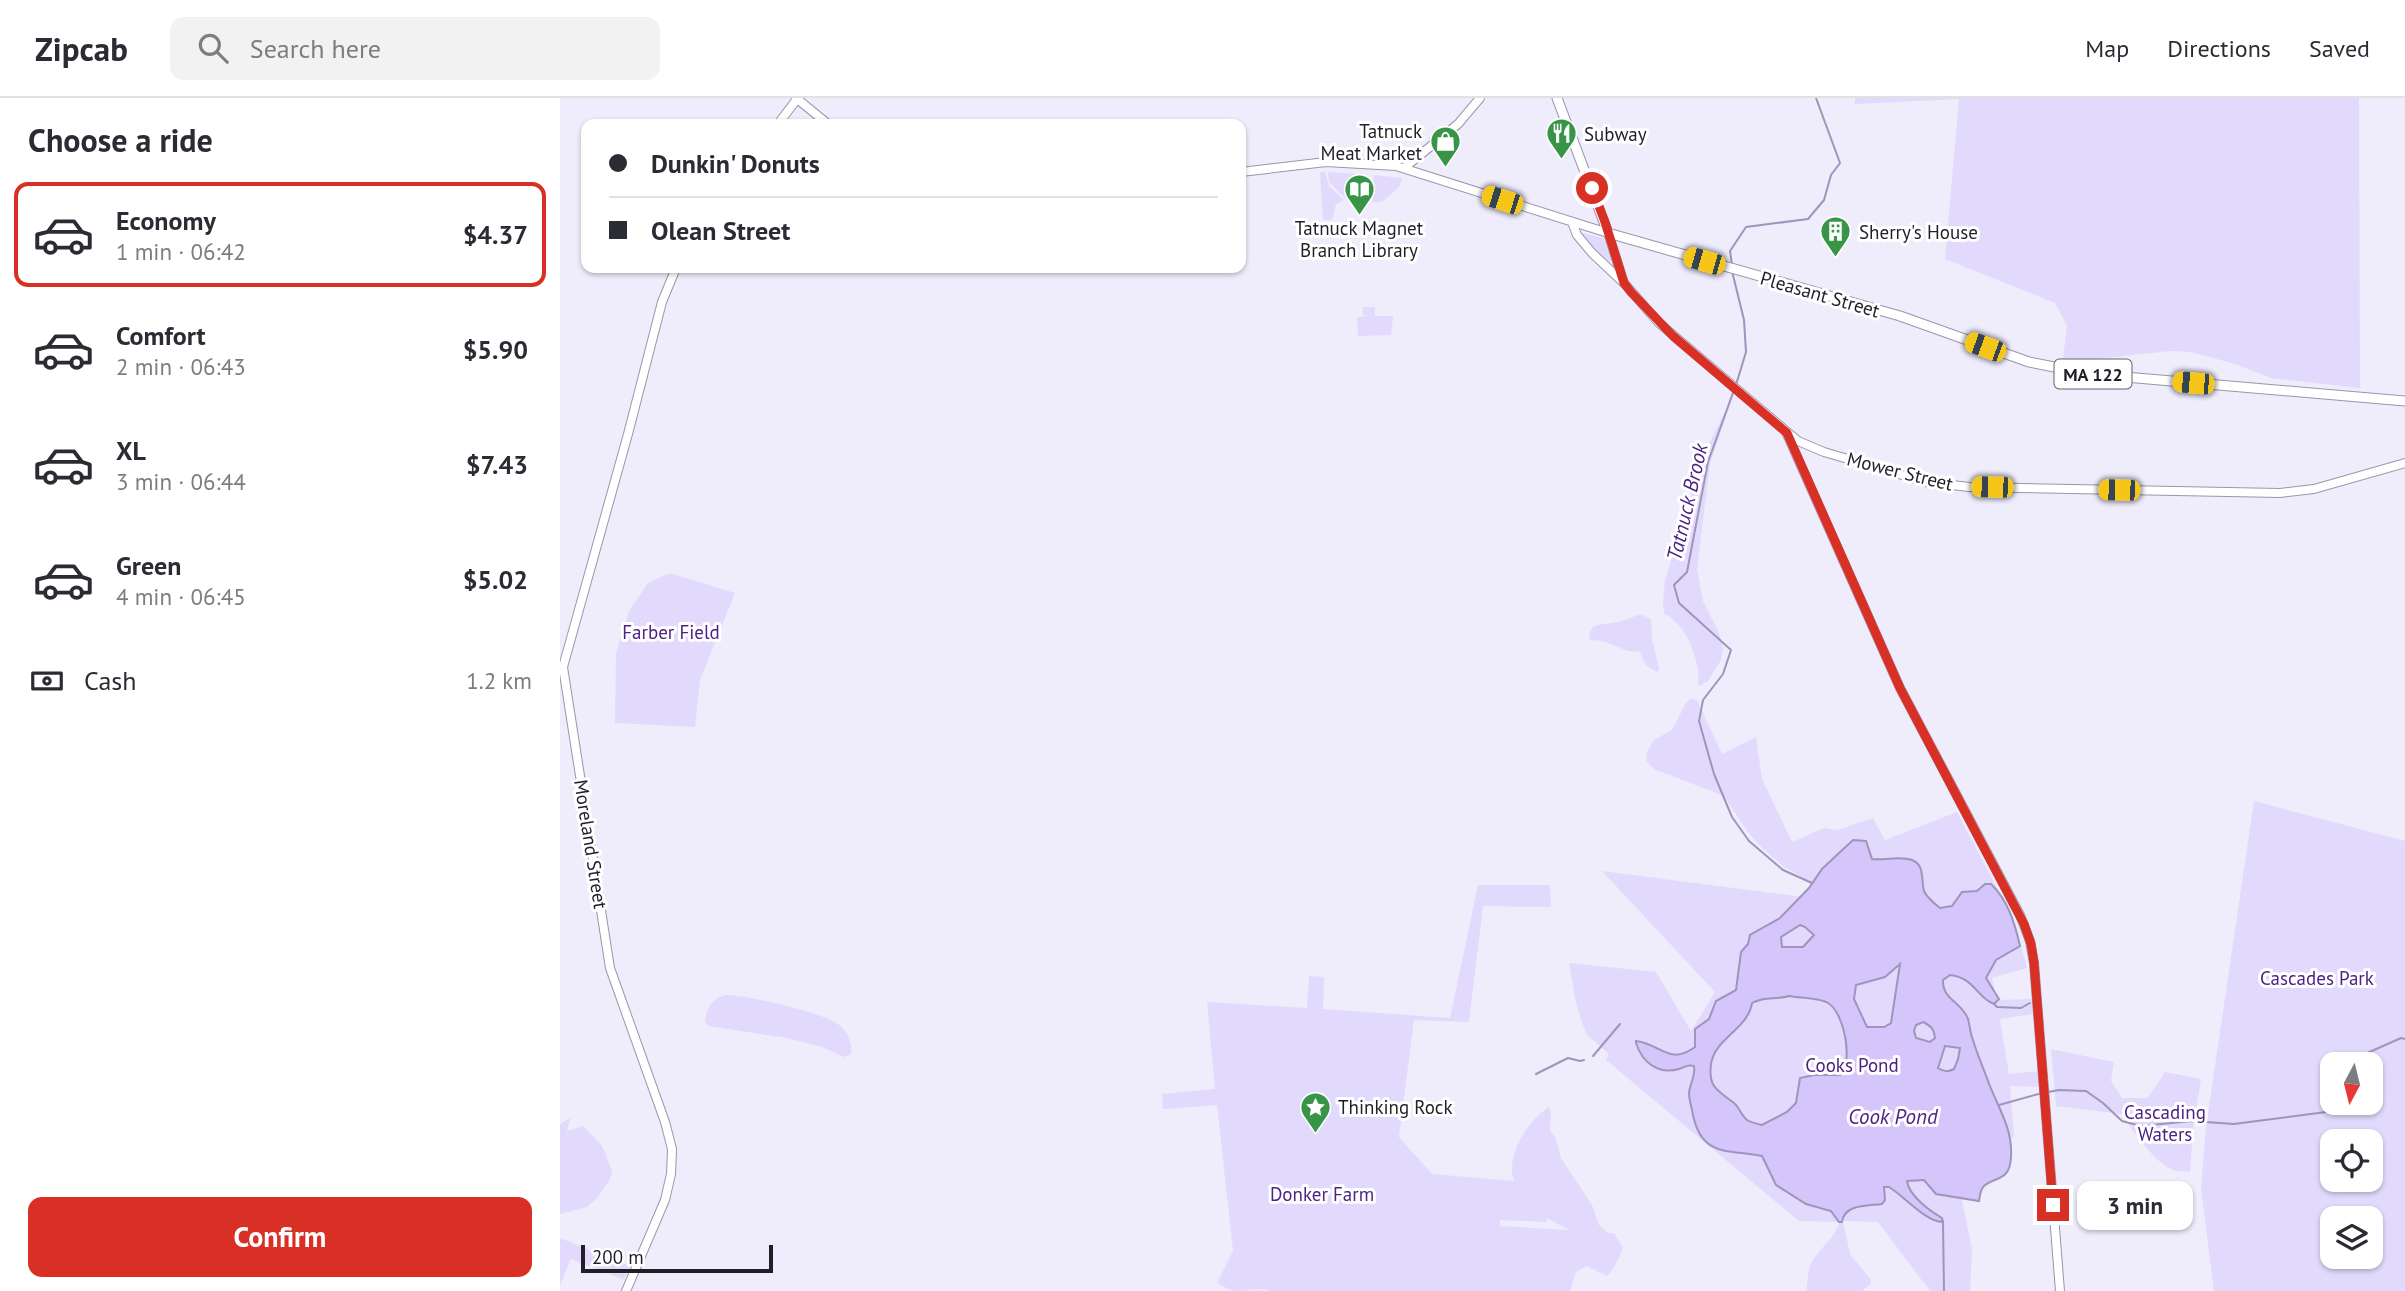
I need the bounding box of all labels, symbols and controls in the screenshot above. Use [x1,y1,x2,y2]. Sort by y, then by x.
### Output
search box [170,17,660,80]
text: Zipcab [35,27,128,70]
icon: search [194,29,232,67]
text: Search here [250,32,381,65]
text: Map [2085,33,2129,64]
text: Directions [2167,33,2271,64]
text: Saved [2309,33,2370,64]
restaurant icon: Subway [1544,117,1578,161]
text: Choose a ride [28,119,213,161]
place label: Tatnuck Meat Market [1321,119,1423,165]
place label: Subway [1584,122,1647,146]
shop icon: Tatnuck Meat Market [1428,125,1462,169]
text: Dunkin' Donuts [651,147,820,180]
library icon: Tatnuck Magnet Branch Library [1342,172,1376,216]
route start [1576,172,1608,204]
car [1479,184,1526,216]
icon: car [32,203,95,266]
text: Economy [116,204,216,237]
text: Olean Street [651,214,790,247]
building icon: Sherry's House [1819,215,1853,259]
place label: Tatnuck Magnet Branch Library [1295,216,1424,262]
text: $4.37 [463,218,528,251]
place label: Sherry's House [1859,220,1978,244]
text: 1 min · 06:42 [116,237,246,266]
car [1681,245,1728,277]
street label: Pleasant Street [1758,265,1883,323]
icon: car [32,318,95,381]
text: Comfort [116,319,206,352]
car [1962,330,2009,364]
text: $5.90 [463,333,528,366]
text: 2 min · 06:43 [116,352,246,381]
road number: MA 122 [2054,360,2132,388]
car [2172,371,2215,395]
icon: car [32,433,95,496]
text: XL [116,434,146,467]
water label: Tatnuck Brook [1660,439,1714,563]
street label: Mower Street [1844,446,1956,496]
text: $7.43 [466,448,528,481]
text: 3 min · 06:44 [116,467,246,496]
car [1971,476,2014,498]
car [2098,479,2141,501]
icon: car [32,548,95,611]
text: Green [116,549,181,582]
text: $5.02 [463,563,528,596]
text: 4 min · 06:45 [116,582,246,611]
park label: Farber Field [622,620,720,644]
icon: cash [28,662,66,700]
text: Cash [84,664,136,697]
text: 1.2 km [466,666,532,695]
street label: Moreland Street [569,778,613,911]
park label: Cascades Park [2260,966,2374,990]
north arrow [2320,1052,2384,1115]
map controls [2320,1052,2383,1269]
park label: Cooks Pond [1805,1053,1899,1077]
place icon: Thinking Rock [1298,1090,1332,1134]
place label: Thinking Rock [1338,1095,1453,1119]
park label: Cascading Waters [2124,1100,2206,1146]
water label: Cook Pond [1848,1103,1939,1130]
button: locate [2320,1129,2383,1192]
callout: 3 min [2078,1180,2193,1230]
park label: Donker Farm [1270,1182,1374,1206]
route end [2037,1189,2069,1221]
text: 3 min [2107,1191,2163,1220]
button: Confirm [28,1197,532,1277]
button: layers [2320,1206,2383,1269]
scale bar [581,1242,774,1274]
text: 200 m [592,1245,644,1269]

